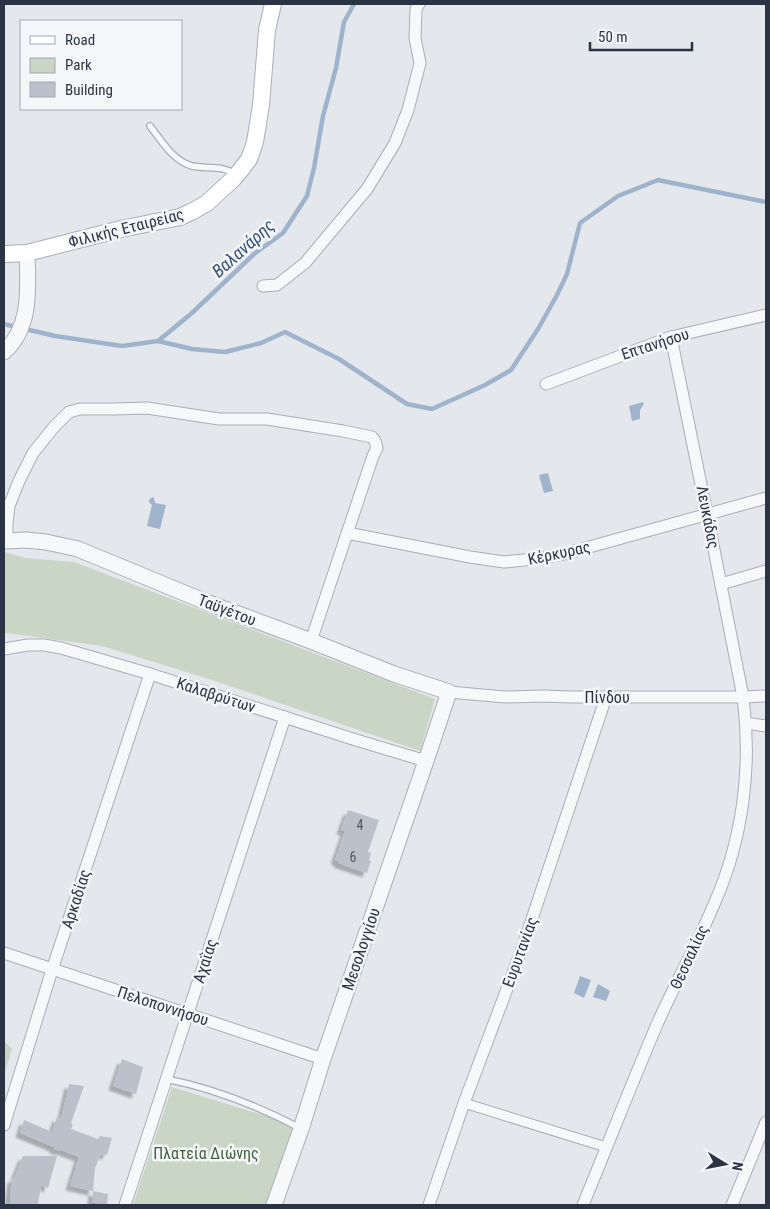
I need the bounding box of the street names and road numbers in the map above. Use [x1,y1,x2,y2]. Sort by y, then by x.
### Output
street label: Φιλικής Εταιρείας [66,204,186,252]
street label: Επτανήσου [619,324,691,364]
street label: Λευκάδας [693,484,723,550]
street label: Κέρκυρας [526,537,592,569]
street label: Ταϋγέτου [195,590,259,630]
street label: Καλαβρύτων [174,673,258,717]
street label: Πίνδου [584,688,630,707]
street label: Αρκαδίας [58,867,94,931]
street label: Μεσολογγίου [338,905,384,993]
street label: Ευρυτανίας [499,914,541,990]
street label: Θεσσαλίας [666,922,712,992]
street label: Αχαΐας [189,937,221,985]
street label: Πελοποννήσου [115,982,211,1030]

